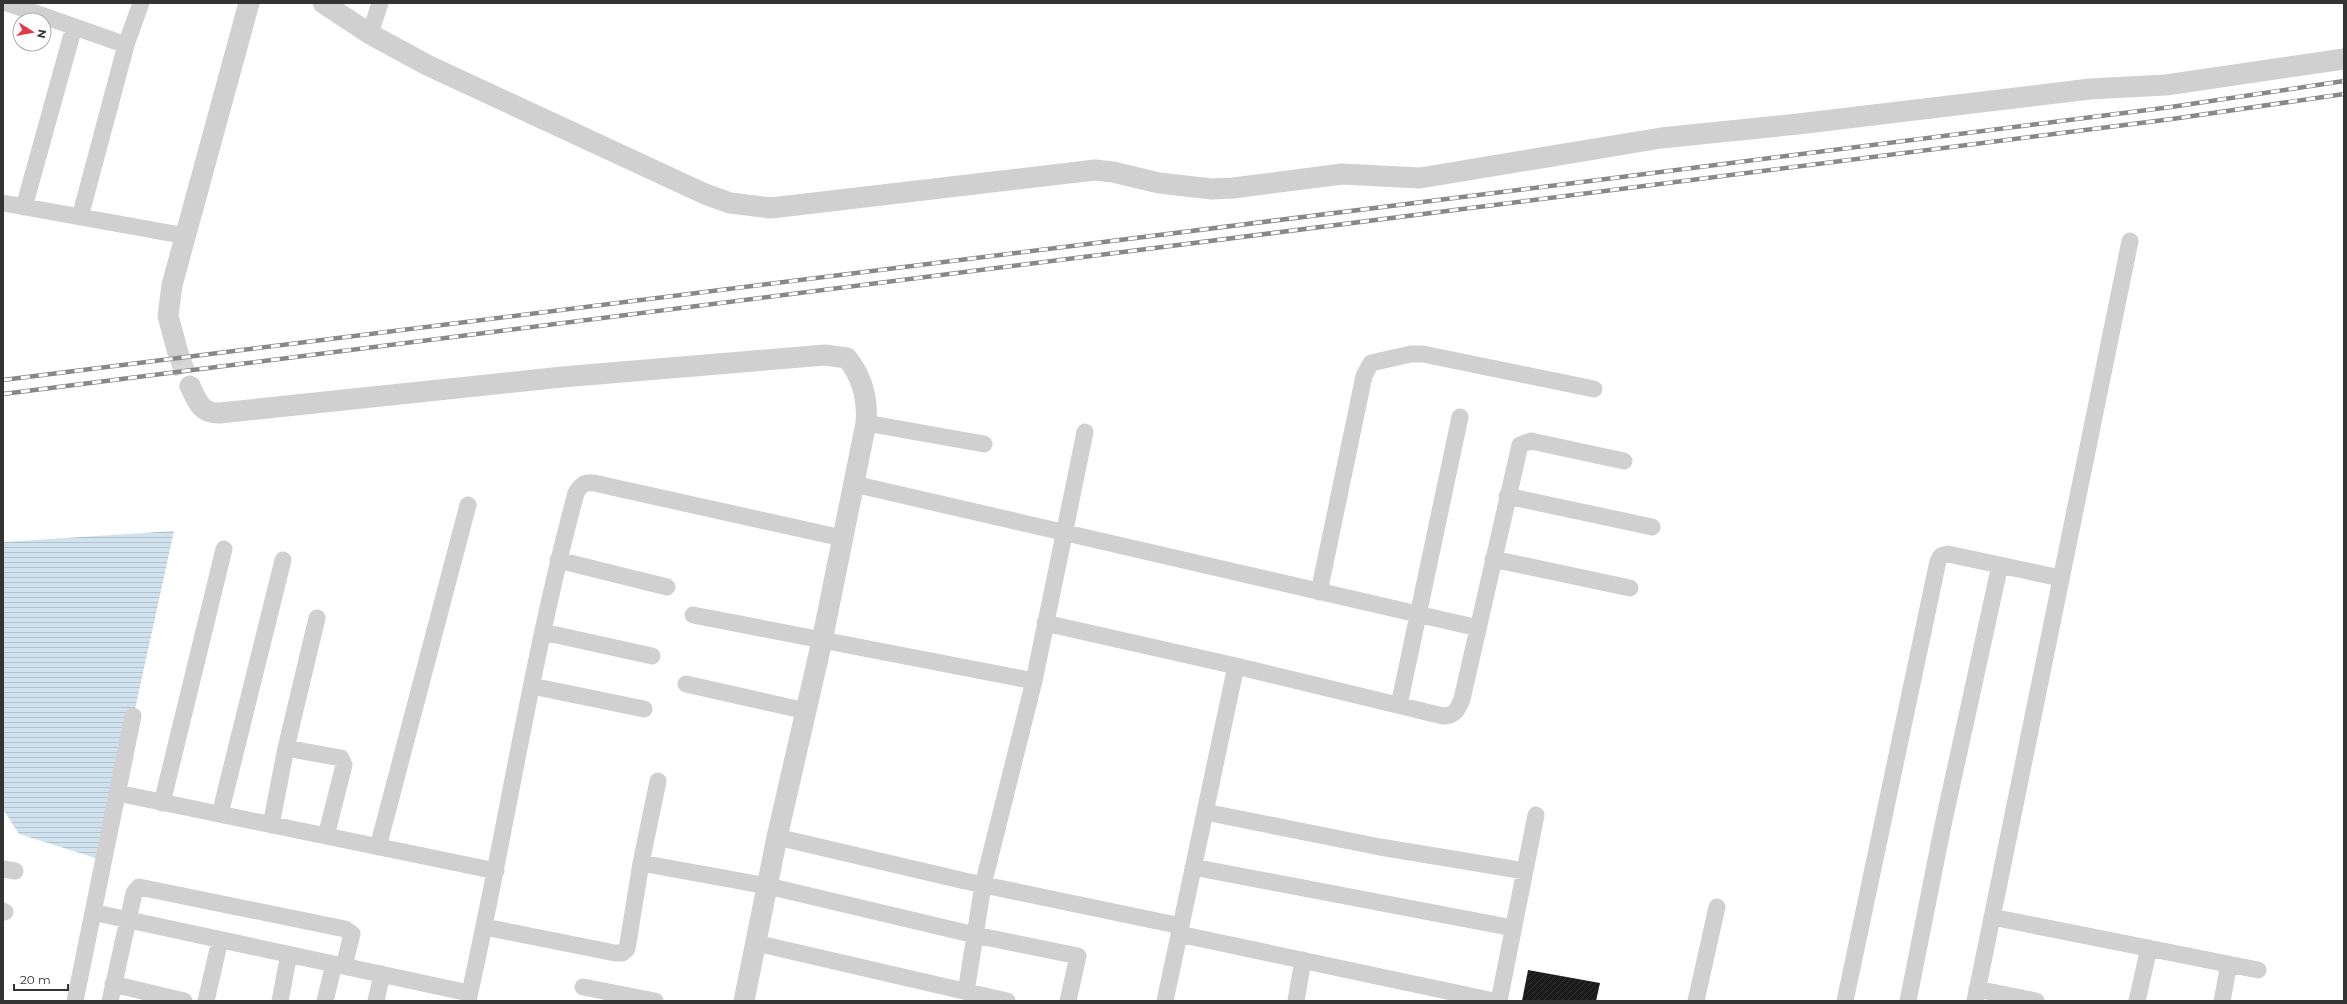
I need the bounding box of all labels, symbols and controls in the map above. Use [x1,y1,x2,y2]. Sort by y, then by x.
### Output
north arrow [12,12,52,52]
text: N [34,28,50,40]
scale bar [14,966,68,992]
text: 20 m [20,972,51,987]

